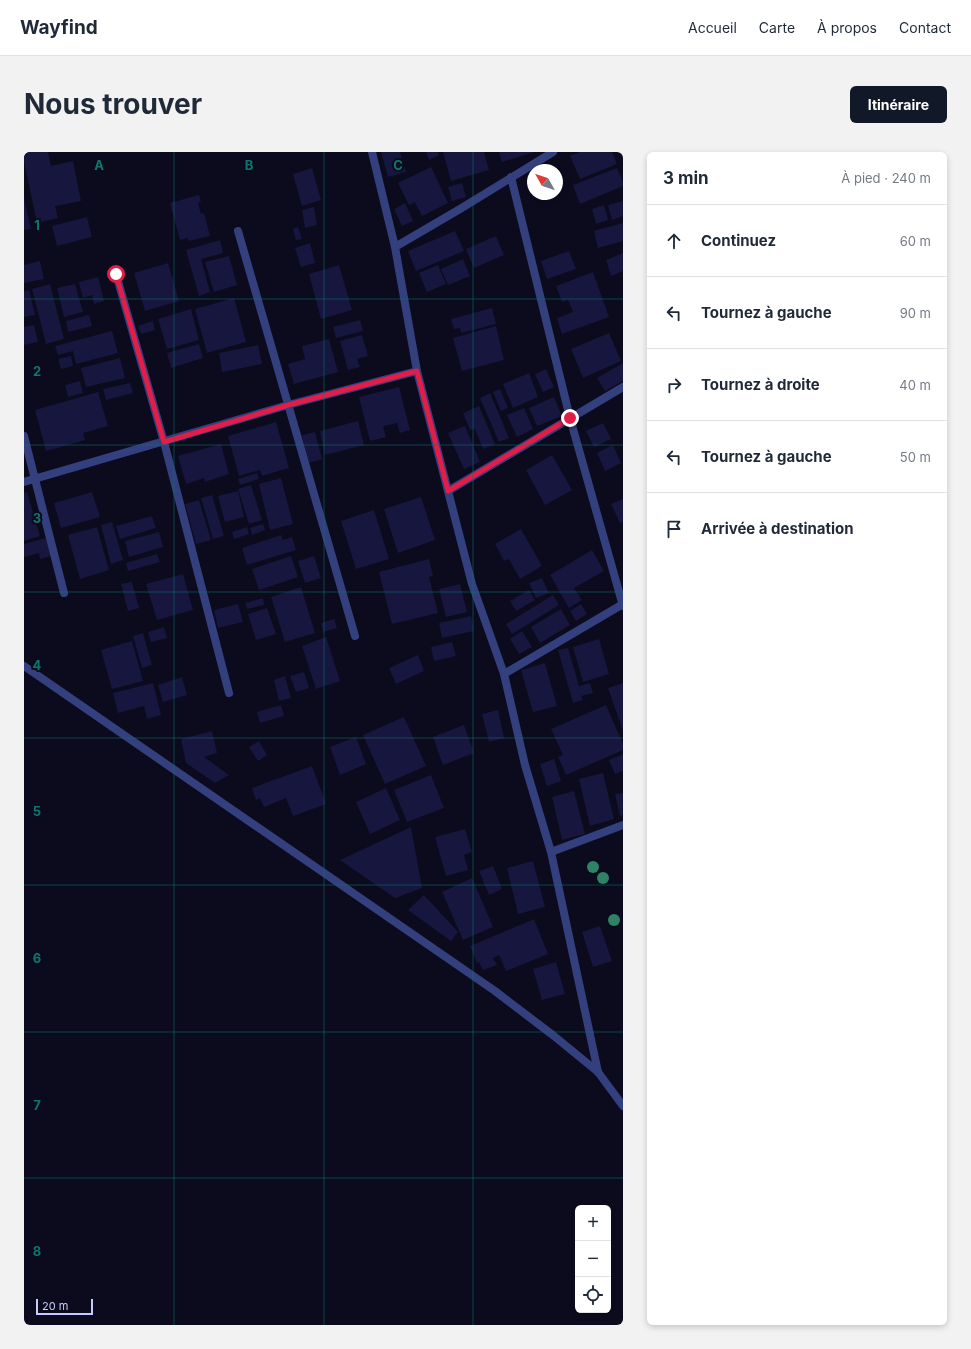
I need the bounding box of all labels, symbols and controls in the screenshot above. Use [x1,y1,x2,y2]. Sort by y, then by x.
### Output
text: Wayfind [20,16,98,39]
text: Accueil [688,19,737,36]
text: Carte [759,19,795,36]
text: À propos [817,19,877,36]
text: Contact [899,19,951,36]
button: Itinéraire [850,86,947,123]
text: Nous trouver [24,87,202,121]
text: A [94,157,104,173]
text: B [245,157,254,173]
text: C [393,157,403,173]
north arrow [527,164,563,200]
text: 3 min [663,168,709,188]
text: À pied · 240 m [841,170,931,186]
text: 1 [34,217,40,233]
icon: ahead [663,230,685,252]
text: Continuez [701,231,776,250]
text: 60 m [900,233,931,249]
route start [107,265,125,283]
icon: left [663,302,685,324]
text: Tournez à gauche [701,303,832,322]
text: 90 m [900,305,931,321]
text: 2 [33,363,41,379]
icon: right [663,374,685,396]
text: Tournez à droite [701,375,820,394]
text: 40 m [899,377,931,393]
route end [561,409,579,427]
icon: left [663,446,685,468]
text: Tournez à gauche [701,447,832,466]
text: 50 m [900,449,931,465]
text: 3 [33,510,41,526]
icon: arrive [663,518,685,540]
text: Arrivée à destination [701,519,854,538]
text: 4 [33,657,42,673]
text: 5 [33,803,41,819]
text: 6 [33,950,41,966]
text: 7 [33,1097,41,1113]
map controls [575,1205,611,1313]
button: + [575,1205,611,1241]
button: − [575,1241,611,1277]
text: 8 [33,1243,41,1259]
button: locate [575,1277,611,1313]
scale bar [36,1297,93,1316]
text: 20 m [42,1299,68,1313]

